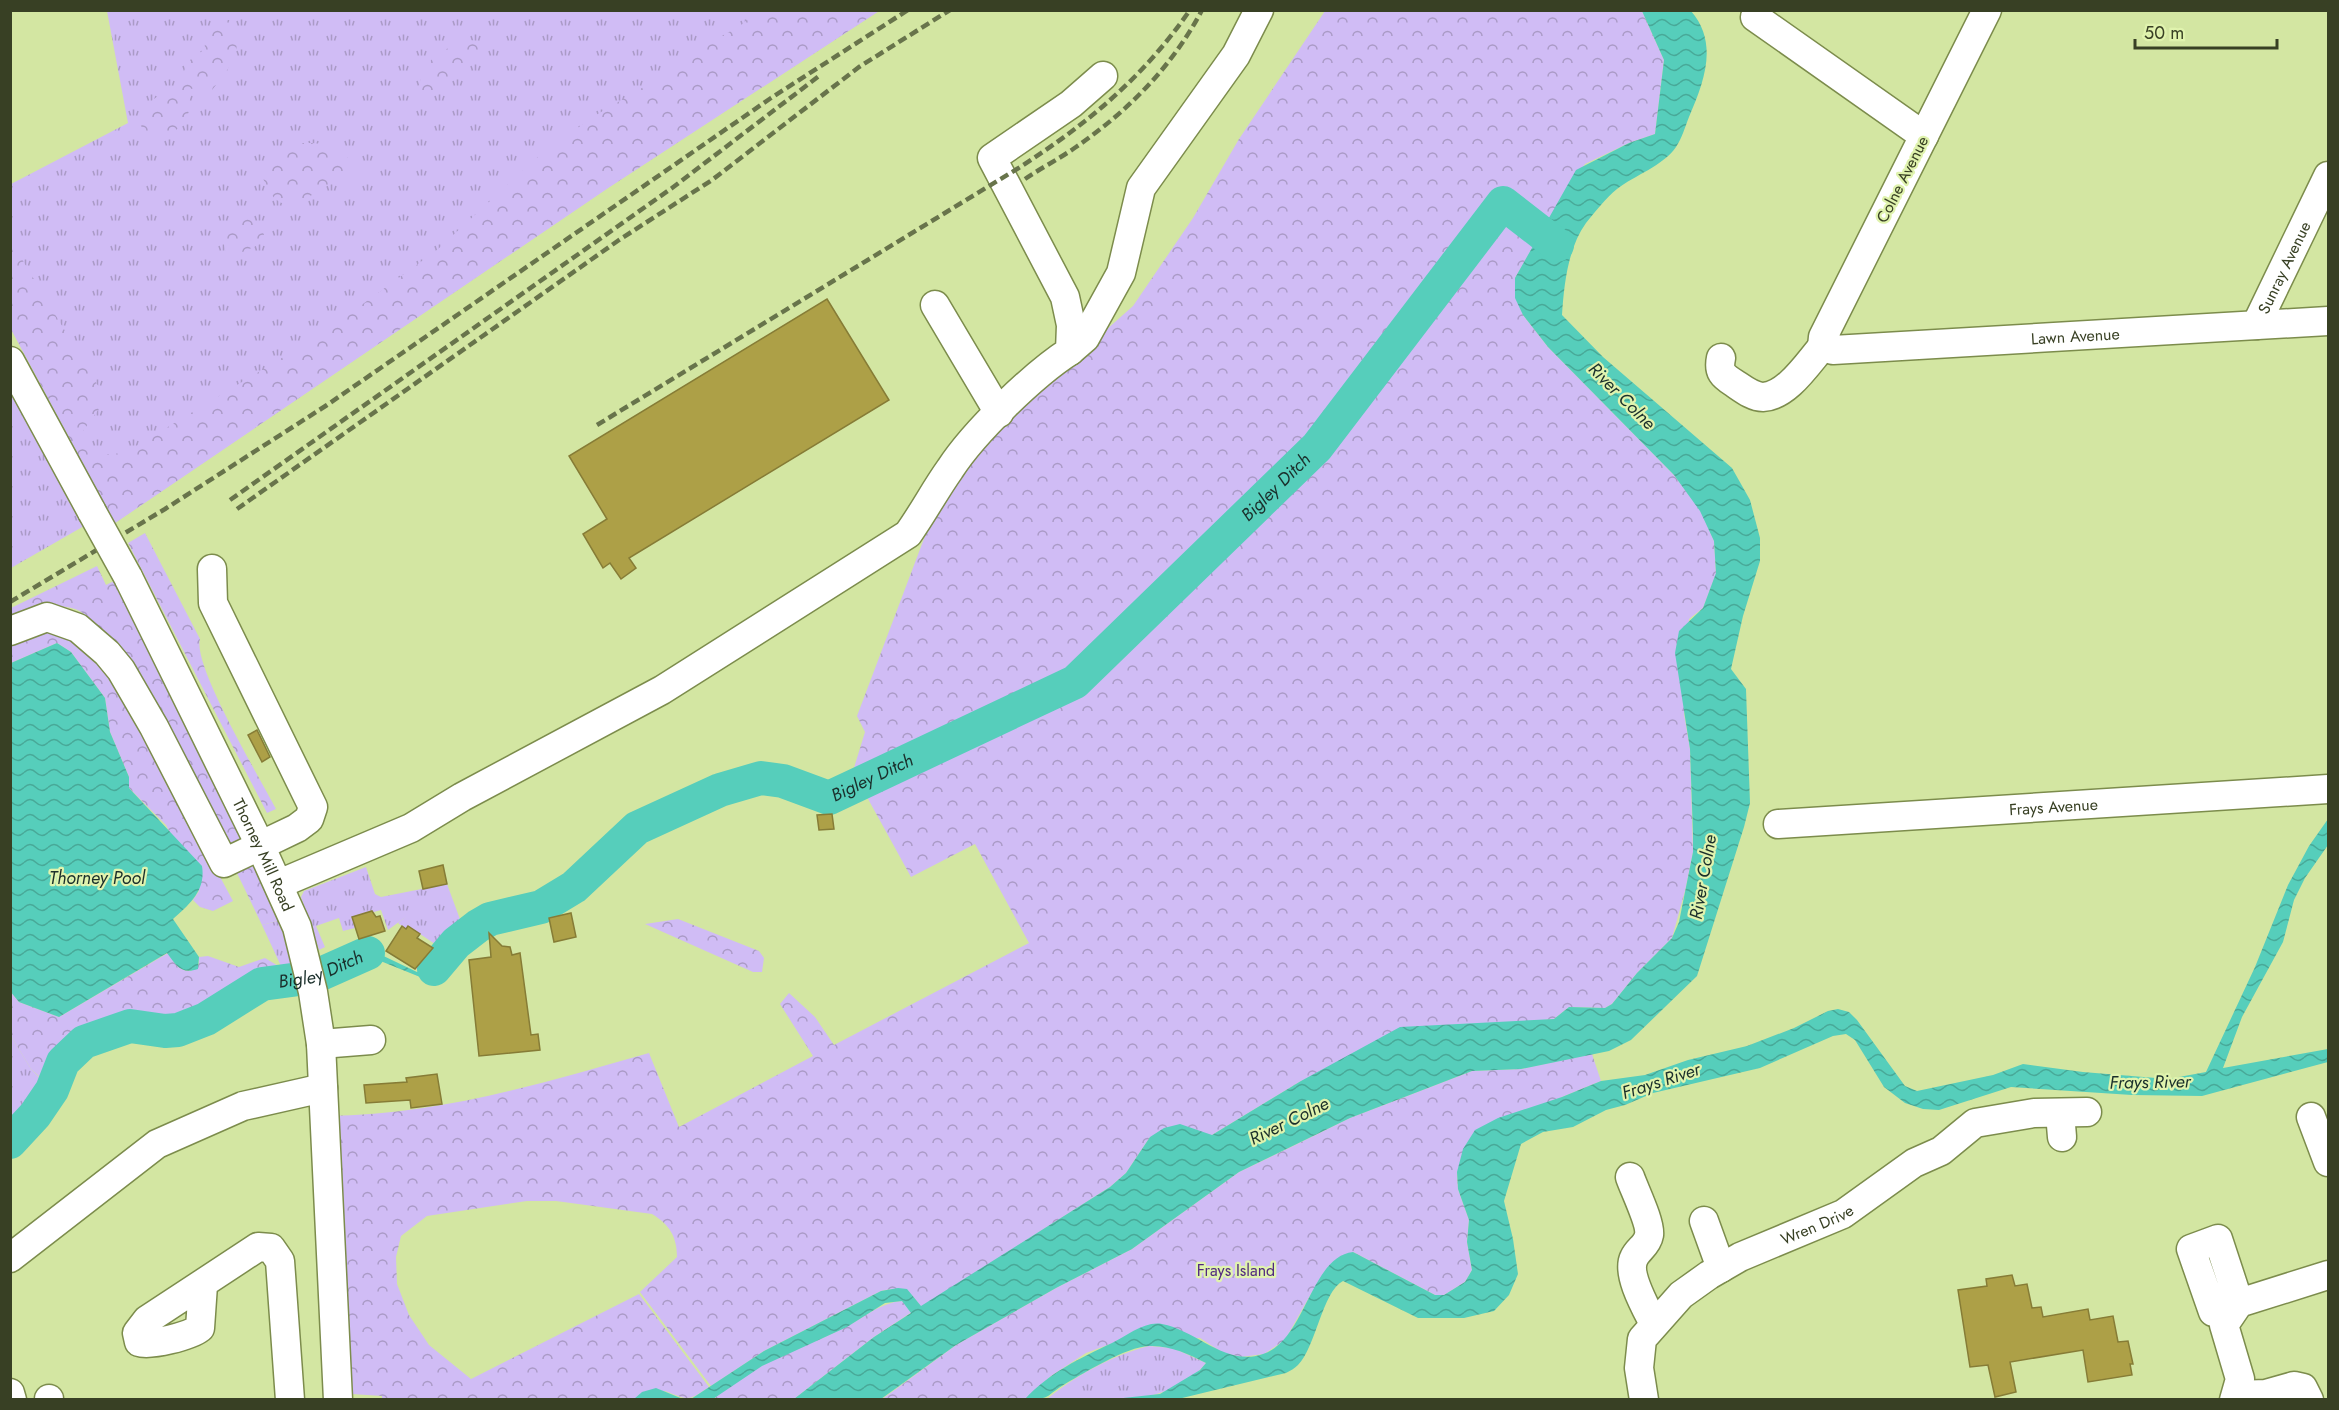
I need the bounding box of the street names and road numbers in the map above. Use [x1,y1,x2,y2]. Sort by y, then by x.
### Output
street label: Colne Avenue [1871,132,1934,227]
street label: Sunray Avenue [2252,217,2317,318]
street label: Lawn Avenue [2030,322,2120,350]
street label: Frays Avenue [2008,793,2099,821]
street label: Thorney Mill Road [227,794,299,915]
street label: Wren Drive [1777,1199,1858,1251]

